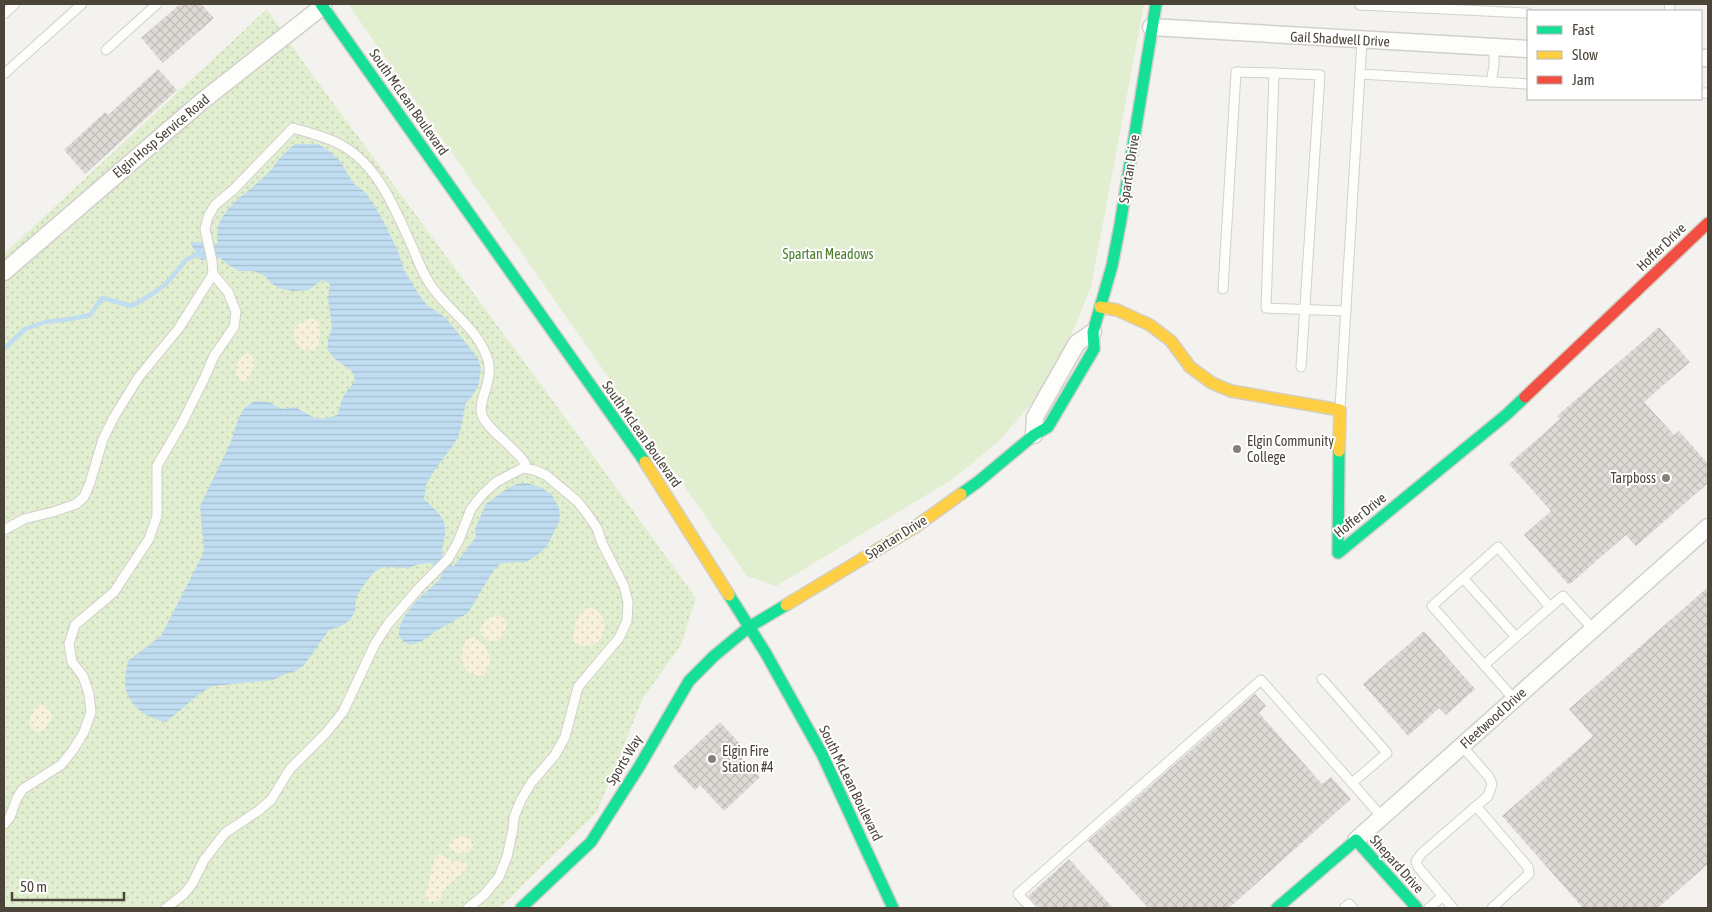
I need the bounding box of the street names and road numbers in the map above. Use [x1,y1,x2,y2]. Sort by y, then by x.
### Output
street label: Gail Shadwell Drive [1290,28,1390,50]
street label: South McLean Boulevard [366,46,452,158]
street label: Elgin Hosp Service Road [109,91,213,181]
street label: Spartan Drive [1116,133,1142,205]
street label: Hoffer Drive [1633,220,1689,274]
street label: South McLean Boulevard [599,378,685,490]
street label: Hoffer Drive [1331,489,1389,541]
street label: Spartan Drive [862,512,930,562]
street label: Fleetwood Drive [1457,684,1529,752]
street label: South McLean Boulevard [816,723,886,843]
street label: Sports Way [603,732,645,788]
street label: Shepard Drive [1367,832,1427,896]

